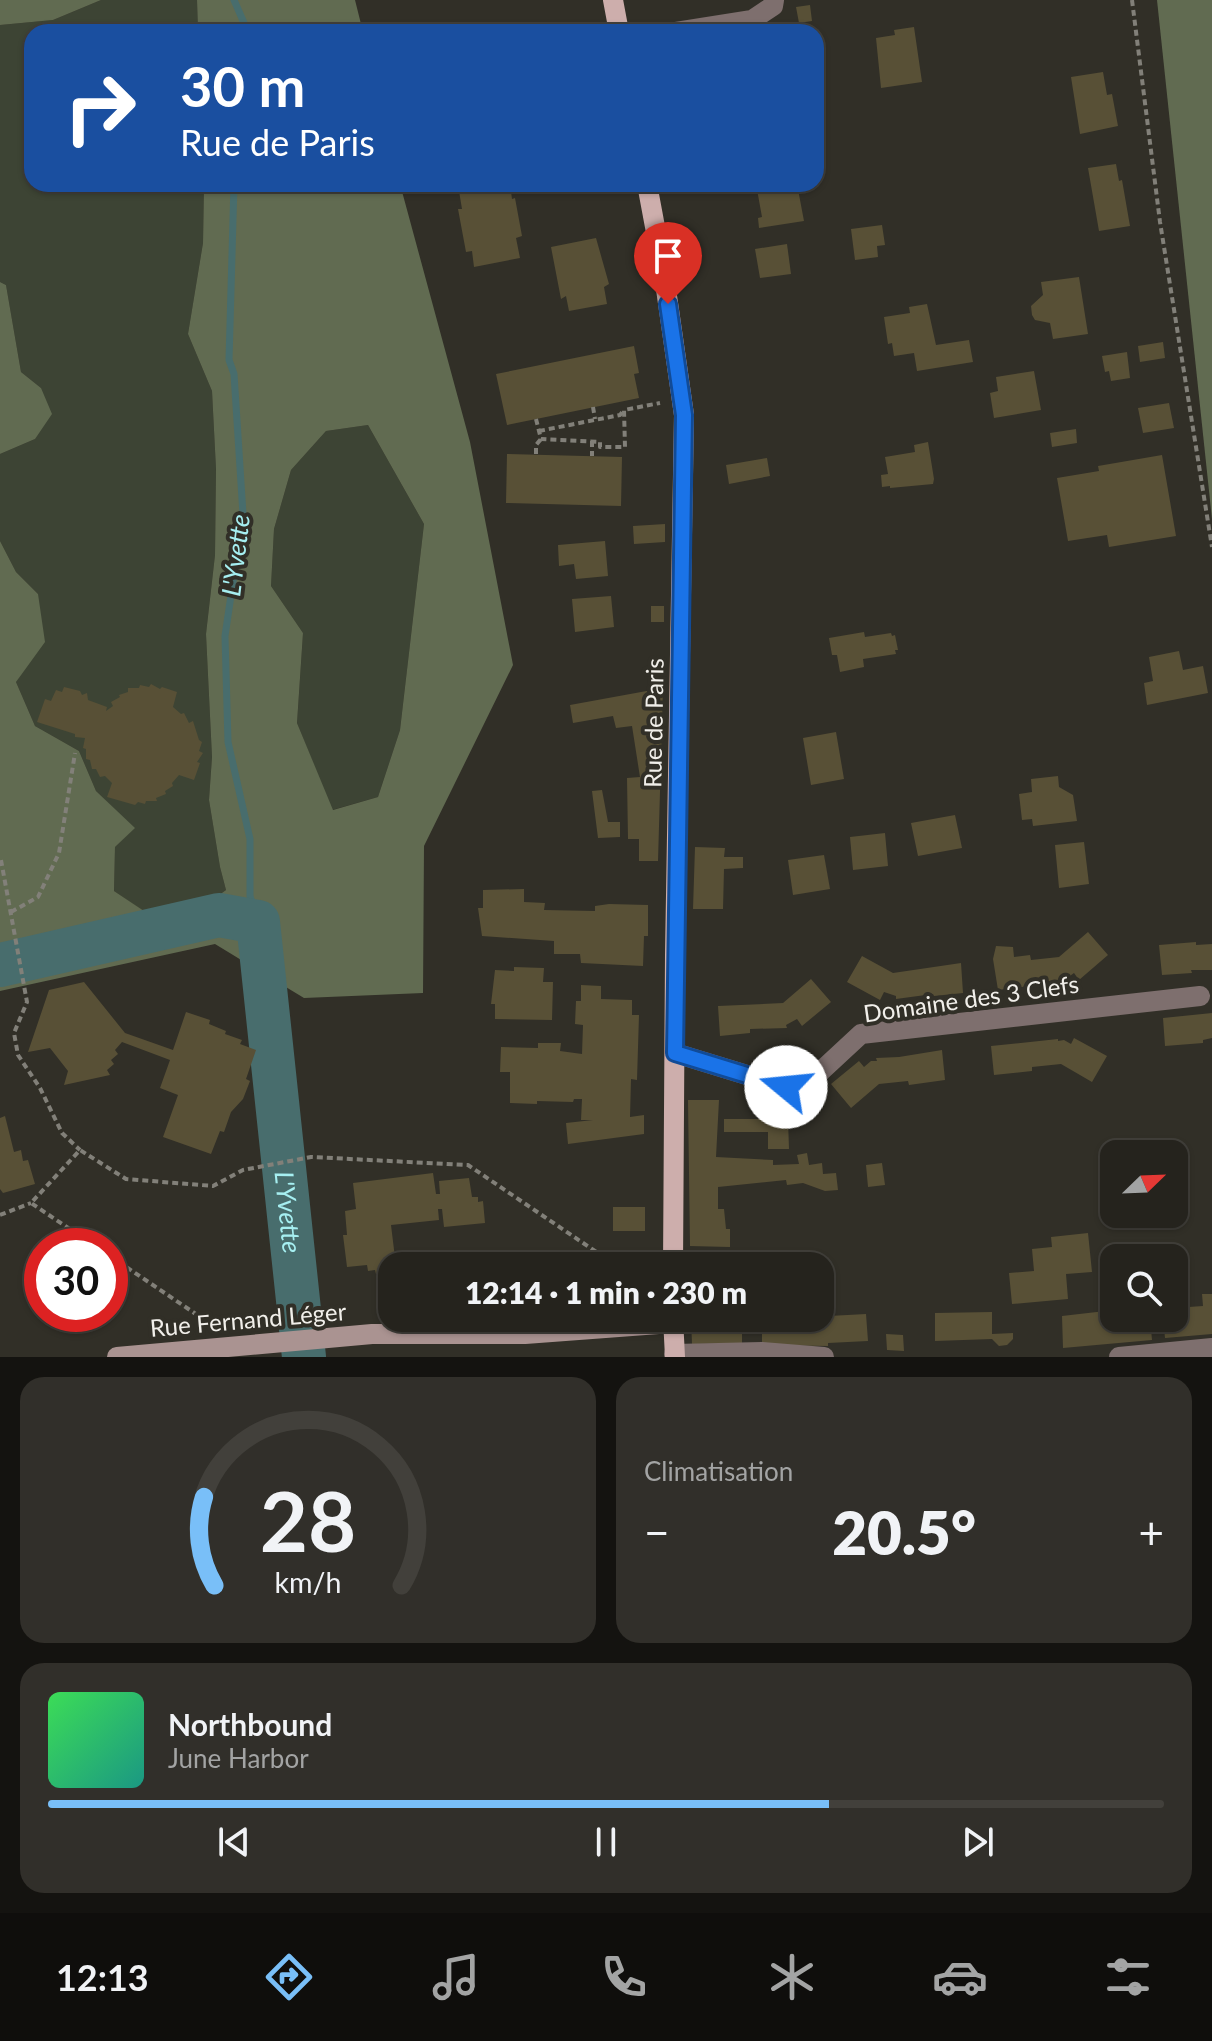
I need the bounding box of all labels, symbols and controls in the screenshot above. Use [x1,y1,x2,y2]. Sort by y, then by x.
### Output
text: 30 m [180,52,305,119]
icon: right [48,56,152,160]
text: Rue de Paris [180,120,375,164]
pin [634,222,702,304]
icon: arrive [646,234,690,278]
water label: L'Yvette [214,512,256,598]
street label: Rue de Paris [637,658,669,788]
street label: Domaine des 3 Clefs [861,969,1081,1027]
position arrow [744,1045,828,1129]
north arrow [1100,1140,1188,1228]
map controls [1100,1140,1188,1332]
water label: L'Yvette [268,1169,309,1255]
speed limit sign: 30 [24,1228,128,1332]
button: search [1100,1244,1188,1332]
text: 12:14 · 1 min · 230 m [465,1274,747,1310]
street label: Rue Fernand Léger [149,1296,348,1342]
text: Climatisation [644,1455,793,1487]
text: 28 [260,1470,356,1570]
text: 20.5° [832,1496,976,1568]
text: − [644,1506,670,1558]
text: + [1138,1506,1164,1558]
text: km/h [275,1565,341,1599]
text: Northbound [168,1706,332,1742]
text: June Harbor [168,1742,309,1774]
icon: previous [212,1820,256,1864]
icon: pause [584,1820,628,1864]
icon: next [956,1820,1000,1864]
icon: directions [261,1949,317,2005]
icon: music [428,1949,484,2005]
icon: phone [596,1949,652,2005]
icon: climate [764,1949,820,2005]
icon: car [932,1949,988,2005]
icon: filters [1100,1949,1156,2005]
text: 12:13 [56,1955,149,1999]

